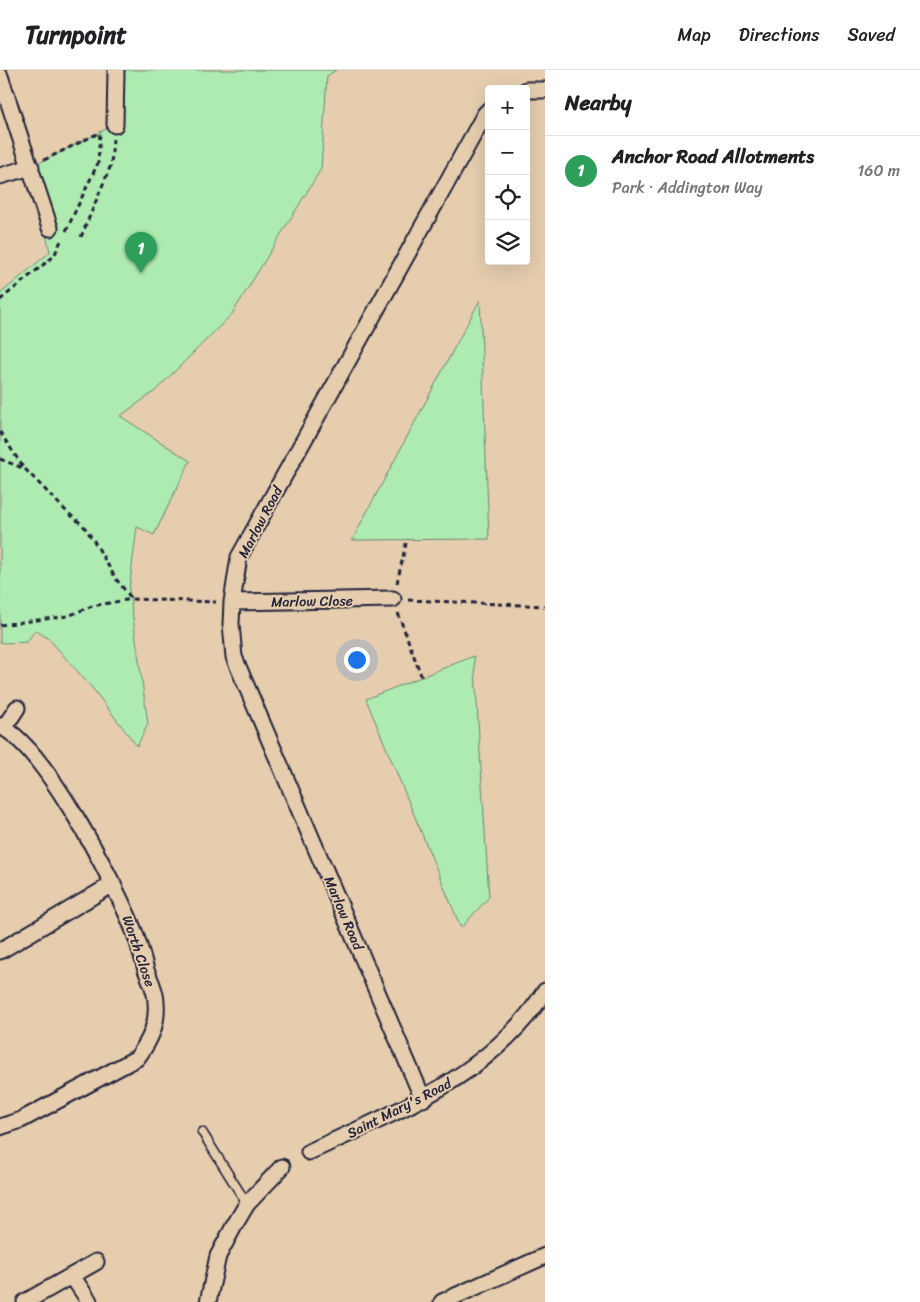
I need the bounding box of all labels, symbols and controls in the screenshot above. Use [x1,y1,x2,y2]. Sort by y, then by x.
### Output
text: Turnpoint [25,14,127,56]
text: Map [678,19,711,51]
text: Directions [739,19,820,51]
text: Saved [848,19,895,51]
text: Nearby [565,84,631,122]
map controls [485,85,530,265]
button: + [485,85,530,130]
button: − [485,130,530,175]
text: Anchor Road Allotments [612,140,814,173]
text: 1 [578,156,584,185]
text: 160 m [857,156,900,185]
text: Park · Addington Way [612,173,763,202]
button: locate [485,175,530,220]
button: layers [485,220,530,265]
pin: 1 [125,232,157,273]
street label: Marlow Road [231,480,291,563]
street label: Marlow Close [271,588,353,615]
your location [344,647,370,673]
street label: Marlow Road [317,872,371,956]
street label: Worth Close [115,912,162,990]
street label: Saint Mary's Road [343,1071,457,1146]

